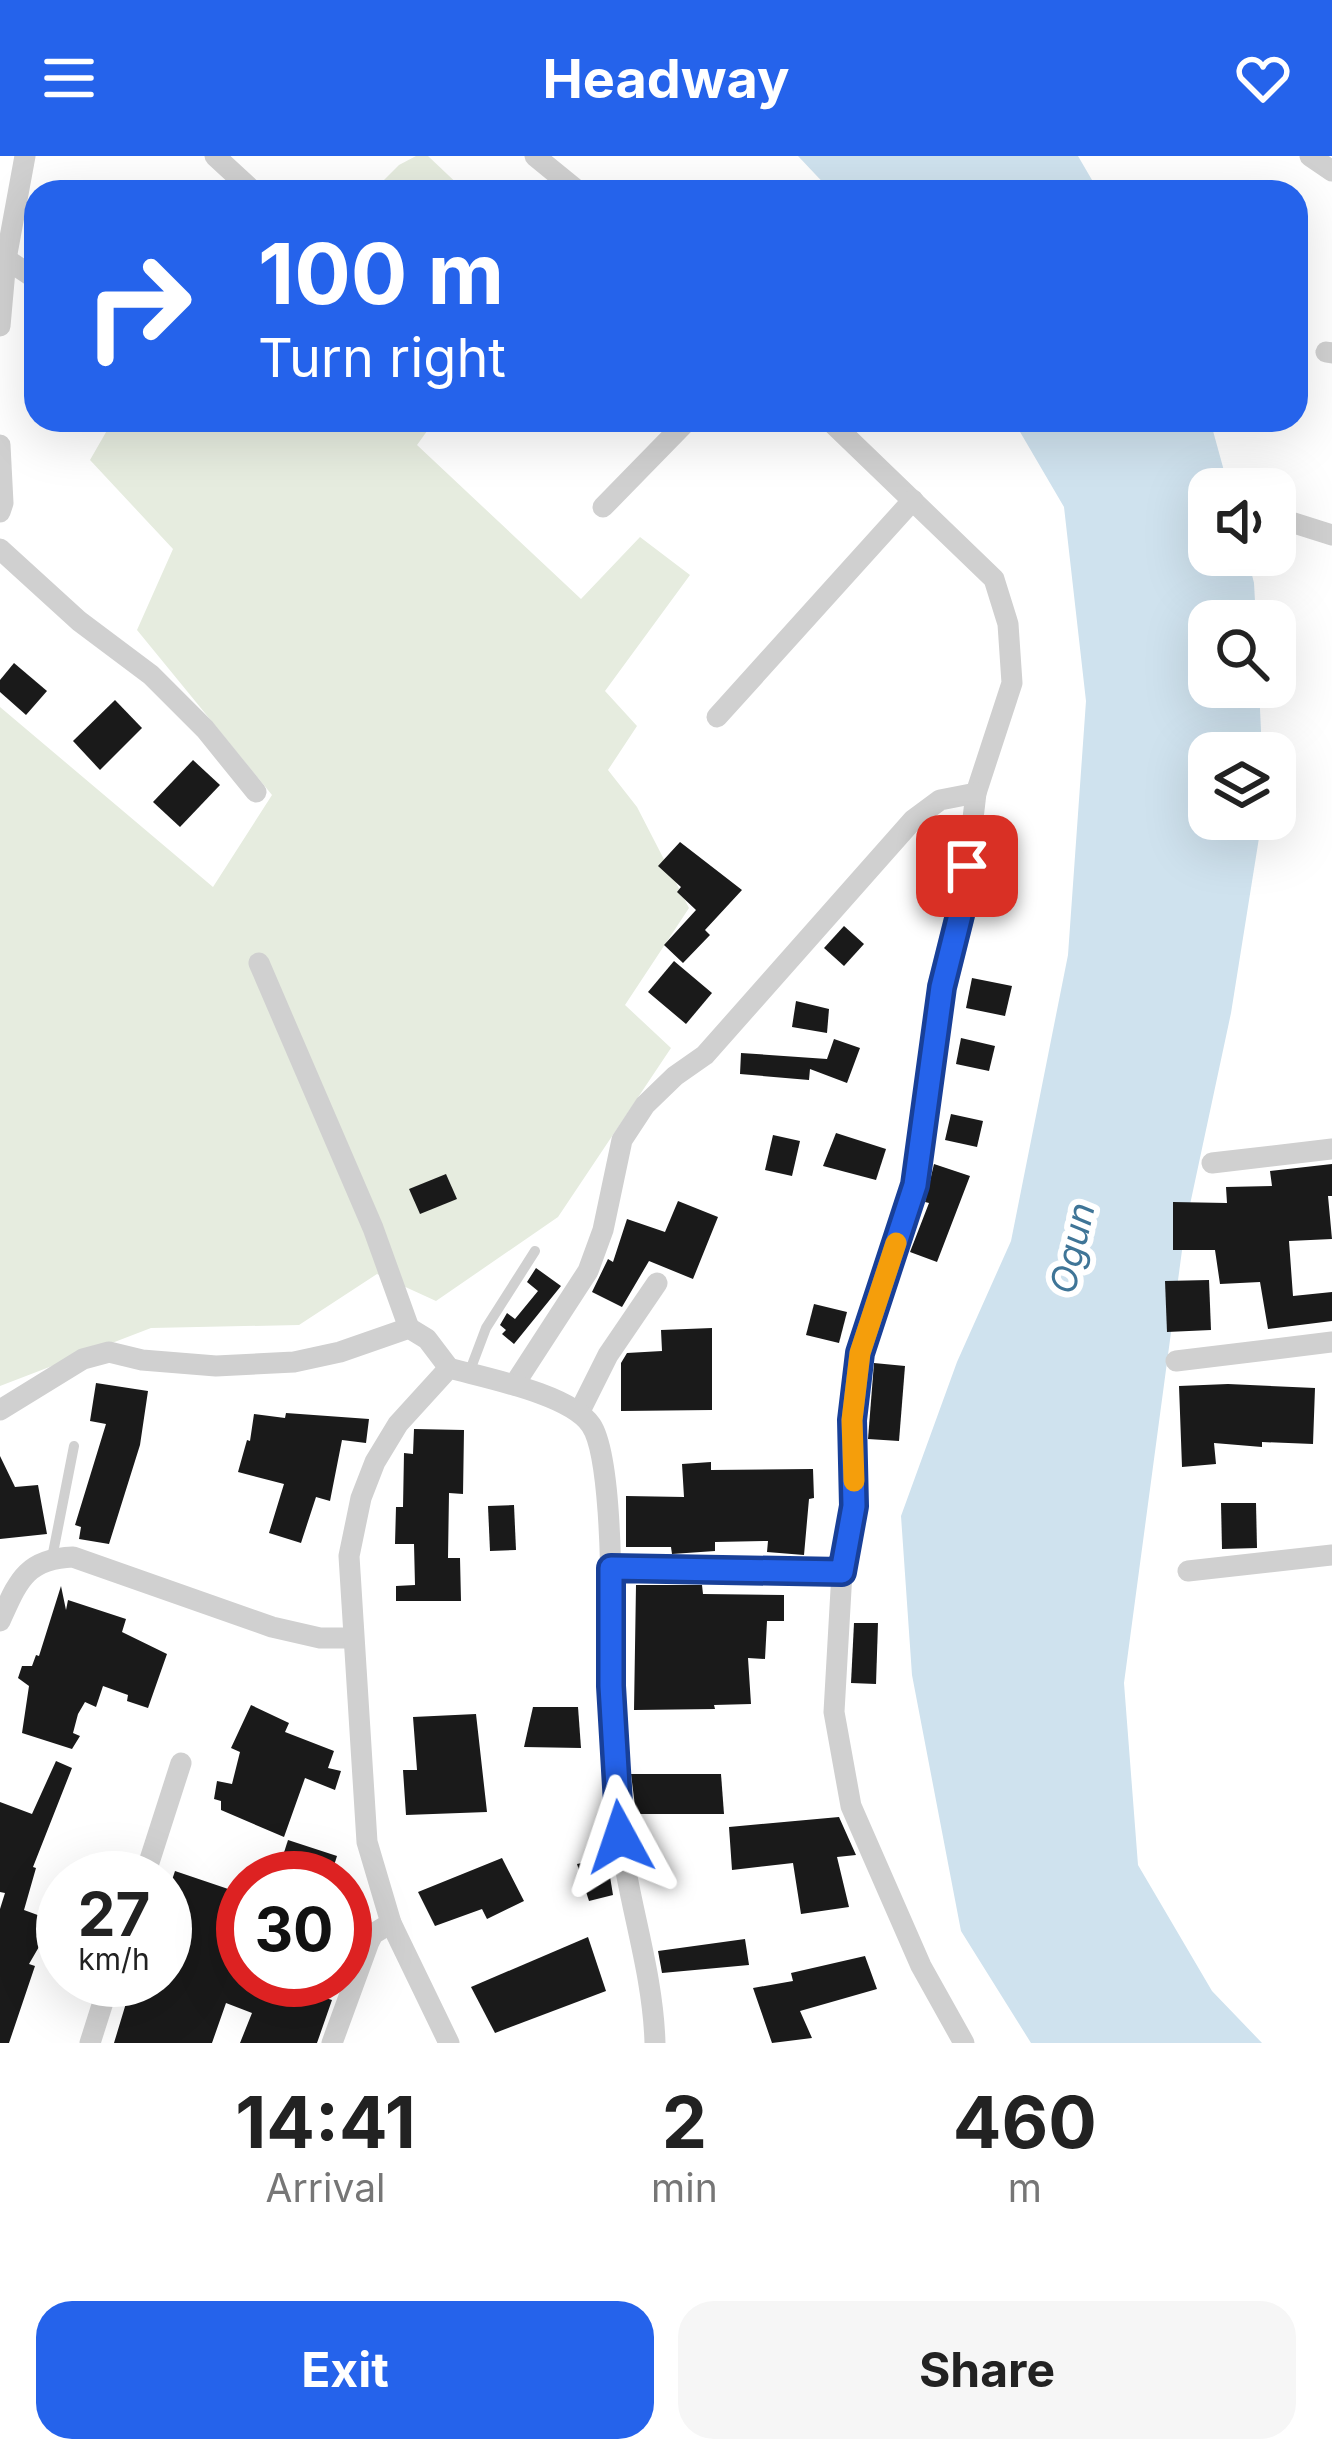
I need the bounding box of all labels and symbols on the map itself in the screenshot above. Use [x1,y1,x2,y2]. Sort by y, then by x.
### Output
pin [916,815,1018,917]
water label: Ogun [1040,1198,1104,1298]
position arrow [557,1774,683,1900]
speed limit sign: 30 [216,1851,372,2007]

